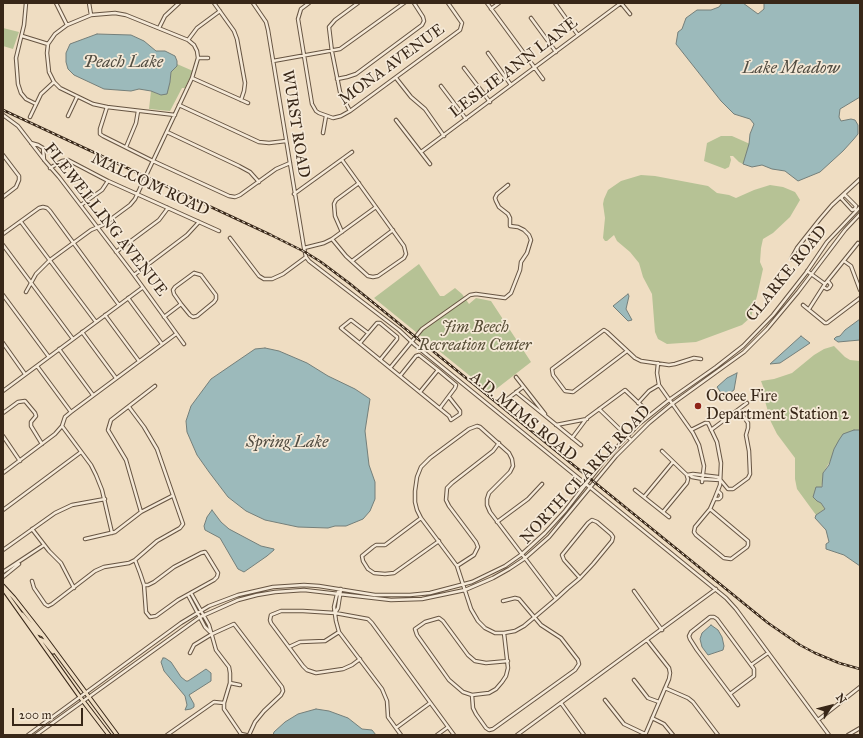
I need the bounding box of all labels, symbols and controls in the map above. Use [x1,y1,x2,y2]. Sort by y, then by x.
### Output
street label: LESLIE ANN LANE [446,14,582,122]
street label: MONA AVENUE [335,20,449,110]
water label: Peach Lake [83,53,163,73]
water label: Lake Meadow [742,59,840,79]
street label: WURST ROAD [277,69,313,179]
street label: FLEWELLING AVENUE [39,140,171,300]
street label: MALCOM ROAD [88,149,212,221]
street label: CLARKE ROAD [742,222,832,326]
park label: Jim Beech Recreation Center [419,318,531,356]
street label: A.D. MIMS ROAD [466,368,580,466]
place label: Ocoee Fire Department Station 2 [706,387,849,425]
marker: Ocoee Fire Department Station 2 [693,401,703,411]
street label: NORTH CLARKE ROAD [517,402,655,548]
water label: Spring Lake [246,433,328,453]
north arrow [811,686,851,726]
text: N [833,691,849,706]
scale bar [14,700,85,726]
text: 200 m [19,708,52,722]

